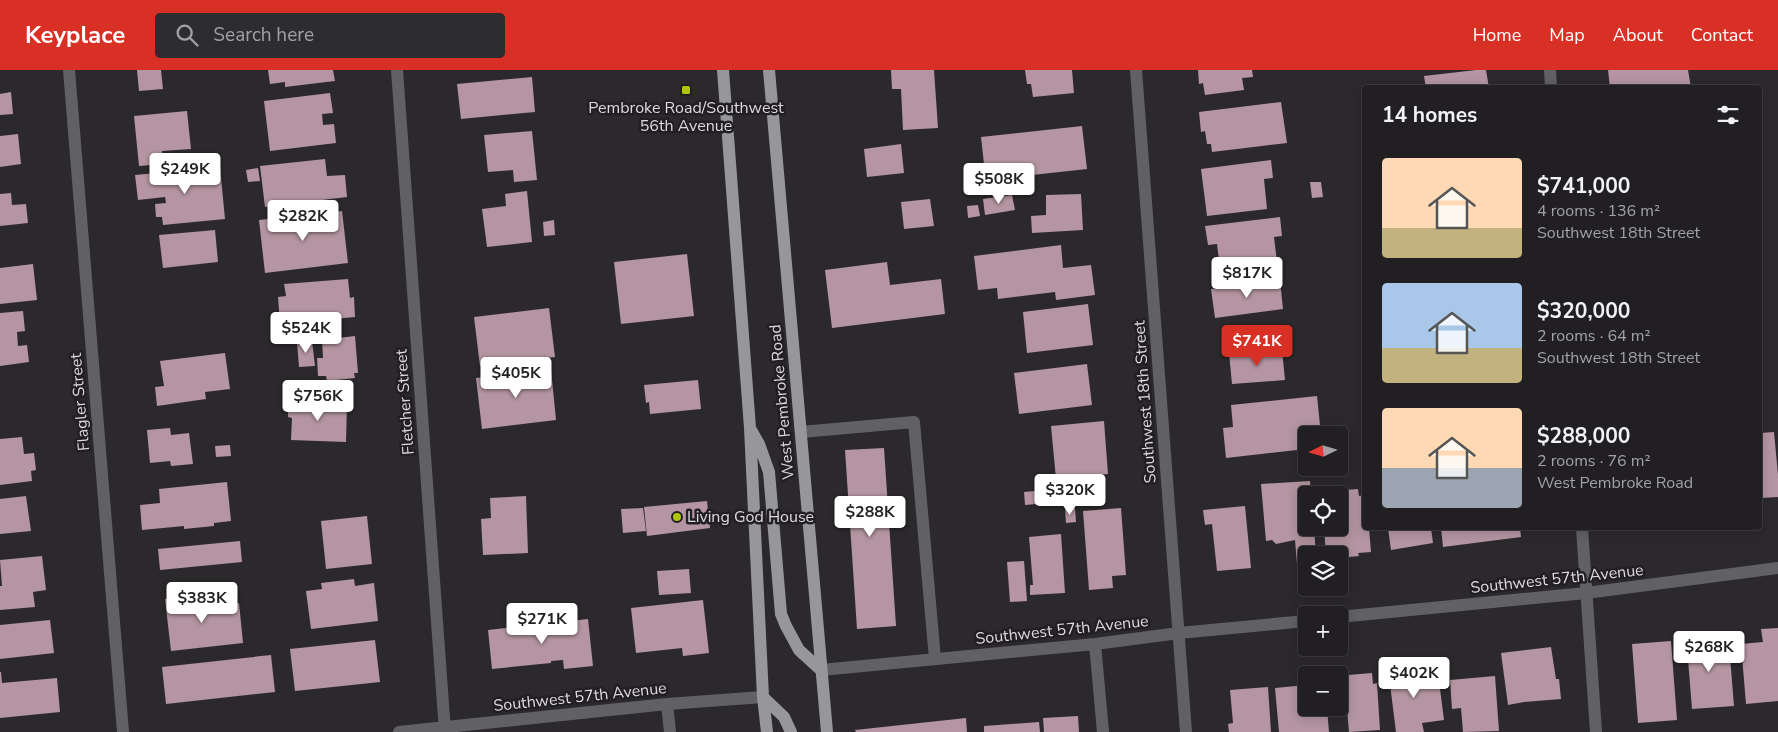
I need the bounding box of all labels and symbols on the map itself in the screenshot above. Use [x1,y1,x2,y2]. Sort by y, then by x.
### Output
marker: Pembroke Road/Southwest 56th Avenue [680,84,692,96]
place label: Pembroke Road/Southwest 56th Avenue [588,97,784,137]
pin: $249K [150,152,220,195]
pin: $508K [964,162,1034,205]
pin: $282K [268,200,338,242]
pin: $817K [1212,256,1282,299]
pin: $524K [271,312,341,354]
street label: Southwest 18th Street [1128,319,1162,484]
street label: West Pembroke Road [764,323,800,481]
pin: $741K [1222,324,1292,367]
street label: Fletcher Street [390,348,420,456]
street label: Flagler Street [65,352,95,452]
pin: $405K [481,356,551,399]
pin: $756K [283,380,353,422]
north arrow [1298,426,1348,476]
pin: $320K [1035,474,1105,516]
pin: $288K [835,496,905,538]
place label: Living God House [687,506,814,528]
marker: Living God House [671,511,683,523]
street label: Southwest 57th Avenue [1469,559,1645,599]
pin: $383K [167,582,237,624]
pin: $271K [507,602,577,645]
street label: Southwest 57th Avenue [974,610,1150,650]
pin: $268K [1674,630,1744,673]
pin: $402K [1379,656,1449,699]
street label: Southwest 57th Avenue [492,677,668,717]

